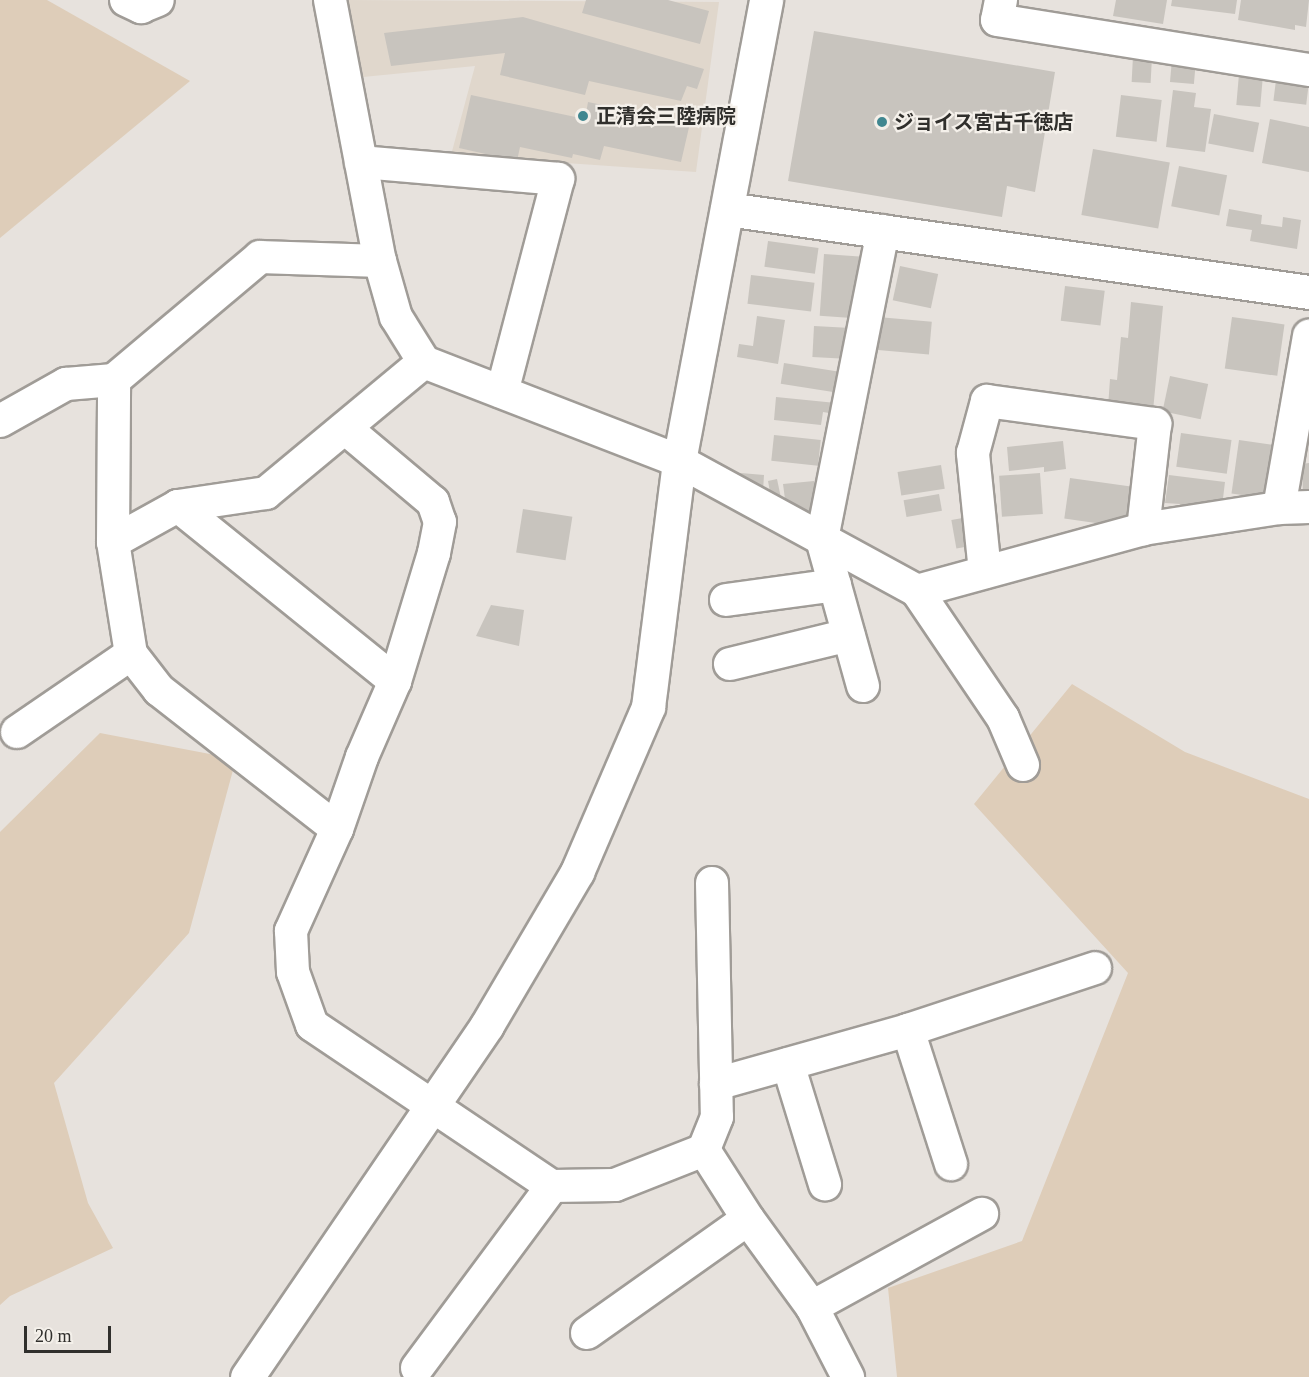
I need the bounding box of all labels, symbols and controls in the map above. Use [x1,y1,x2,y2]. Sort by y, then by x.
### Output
place label: 正清会三陸病院 [596,104,736,128]
marker: 正清会三陸病院 [574,107,592,125]
place label: ジョイス宮古千徳店 [894,110,1074,134]
marker: ジョイス宮古千徳店 [875,115,889,129]
scale bar [27,1314,114,1352]
text: 20 m [35,1326,72,1346]

